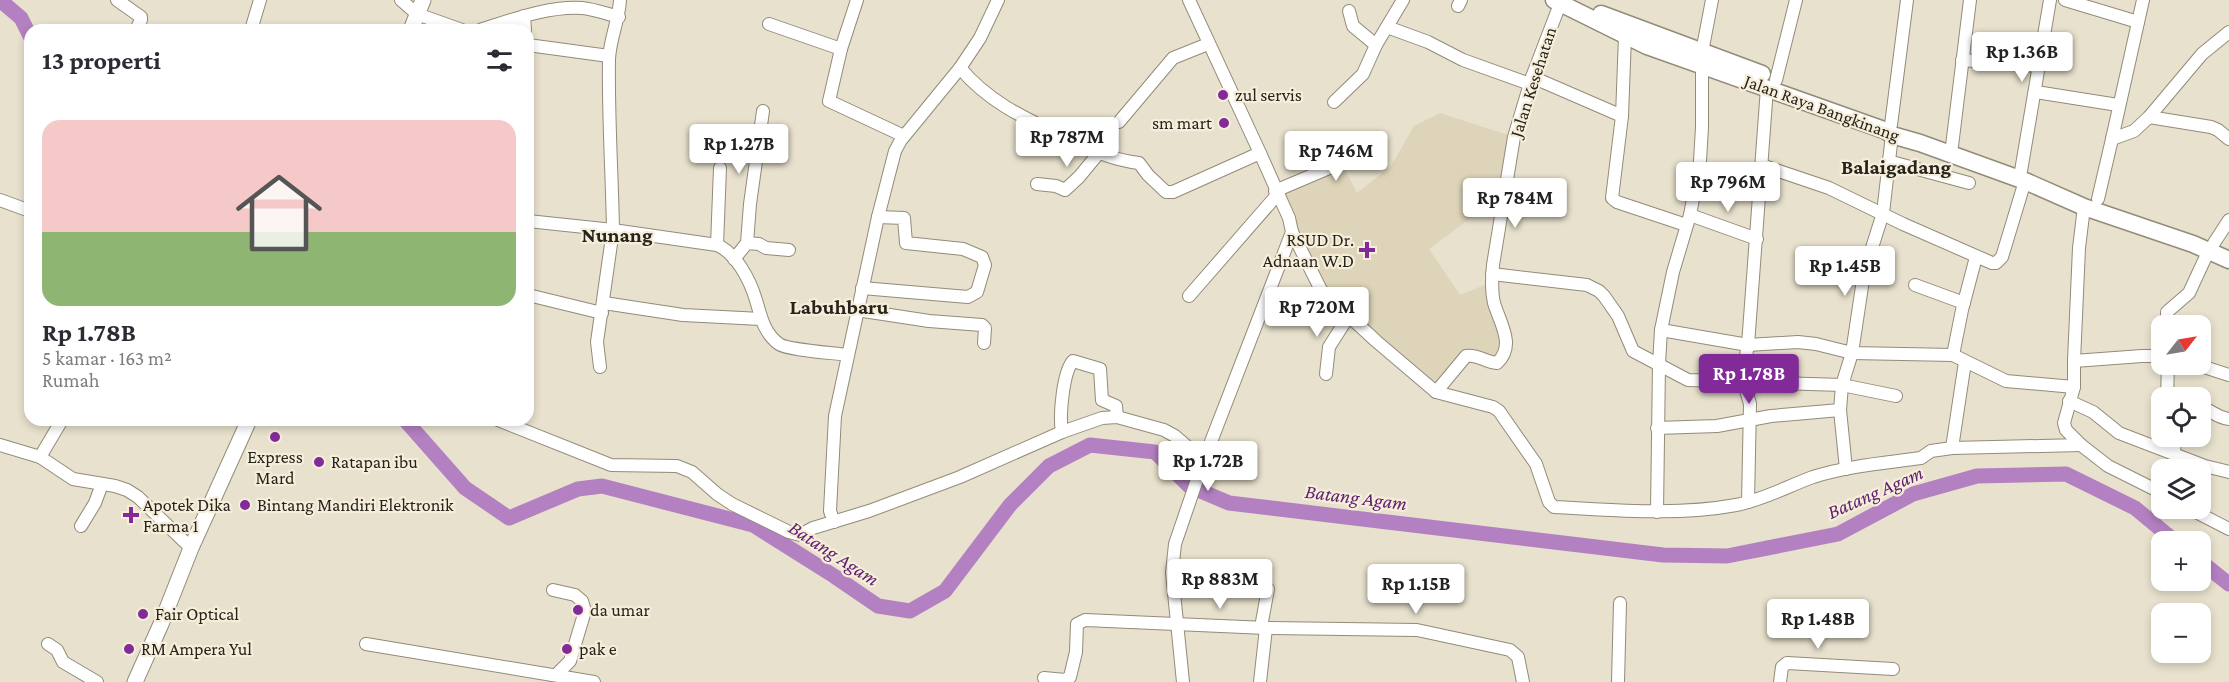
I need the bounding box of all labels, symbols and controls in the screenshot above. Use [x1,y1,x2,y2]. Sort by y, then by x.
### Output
street label: Jalan Kesehatan [1505,24,1560,142]
pin: Rp 1.36B [1960,32,2084,83]
text: Rp 1.36B [1986,40,2058,62]
icon: filters [483,44,516,77]
text: 13 properti [42,46,161,75]
street label: Jalan Raya Bangkinang [1740,70,1903,146]
place label: zul servis [1235,85,1302,105]
marker: zul servis [1216,88,1230,102]
place label: sm mart [1152,113,1213,133]
marker: sm mart [1217,116,1231,130]
pin: Rp 787M [1012,117,1122,168]
pin: Rp 1.27B [677,124,801,175]
text: Rp 787M [1030,125,1104,147]
pin: Rp 746M [1281,131,1391,182]
text: Rp 1.27B [703,132,775,154]
text: Rp 746M [1299,139,1373,161]
district label: Balaigadang [1841,155,1951,179]
icon: home [225,159,333,267]
pin: Rp 796M [1673,162,1783,213]
text: Rp 796M [1690,170,1766,192]
pin: Rp 784M [1460,178,1570,229]
text: Rp 784M [1477,186,1553,208]
district label: Nunang [581,223,653,247]
place label: RSUD Dr. Adnaan W.D [1263,230,1354,271]
marker: RSUD Dr. Adnaan W.D [1358,241,1376,259]
pin: Rp 1.45B [1783,246,1907,297]
text: Rp 1.45B [1809,254,1881,276]
pin: Rp 720M [1262,287,1372,338]
district label: Labuhbaru [790,295,889,319]
text: Rp 720M [1279,295,1355,317]
north arrow [2151,315,2211,375]
map controls [2151,315,2211,663]
text: Rp 1.78B [42,318,136,347]
text: 5 kamar · 163 m² [42,347,172,369]
pin: Rp 1.78B [1687,354,1811,405]
text: Rp 1.78B [1713,362,1785,384]
text: Rumah [42,369,100,391]
button: locate [2151,387,2211,447]
marker: Express Mard [268,430,282,444]
pin: Rp 1.72B [1146,441,1270,492]
place label: Express Mard [247,447,303,488]
text: Rp 1.72B [1172,449,1244,471]
place label: Ratapan ibu [331,452,418,472]
marker: Ratapan ibu [312,455,326,469]
button: layers [2151,459,2211,519]
water label: Batang Agam [1824,461,1927,524]
water label: Batang Agam [1304,480,1408,515]
place label: Apotek Dika Farma 1 [143,495,231,536]
place label: Bintang Mandiri Elektronik [257,495,454,515]
marker: Bintang Mandiri Elektronik [238,498,252,512]
marker: Apotek Dika Farma 1 [124,508,138,522]
water label: Batang Agam [784,516,883,591]
button: + [2151,531,2211,591]
pin: Rp 883M [1165,559,1275,610]
pin: Rp 1.15B [1354,564,1478,615]
text: Rp 883M [1181,567,1259,589]
text: Rp 1.15B [1381,572,1451,594]
pin: Rp 1.48B [1756,599,1880,650]
place label: da umar [590,600,651,620]
marker: da umar [571,603,585,617]
button: − [2151,603,2211,663]
place label: Fair Optical [155,604,239,624]
marker: Fair Optical [136,607,150,621]
text: Rp 1.48B [1781,607,1855,629]
place label: RM Ampera Yul [141,639,252,659]
place label: pak e [579,639,617,659]
marker: RM Ampera Yul [122,642,136,656]
marker: pak e [560,642,574,656]

